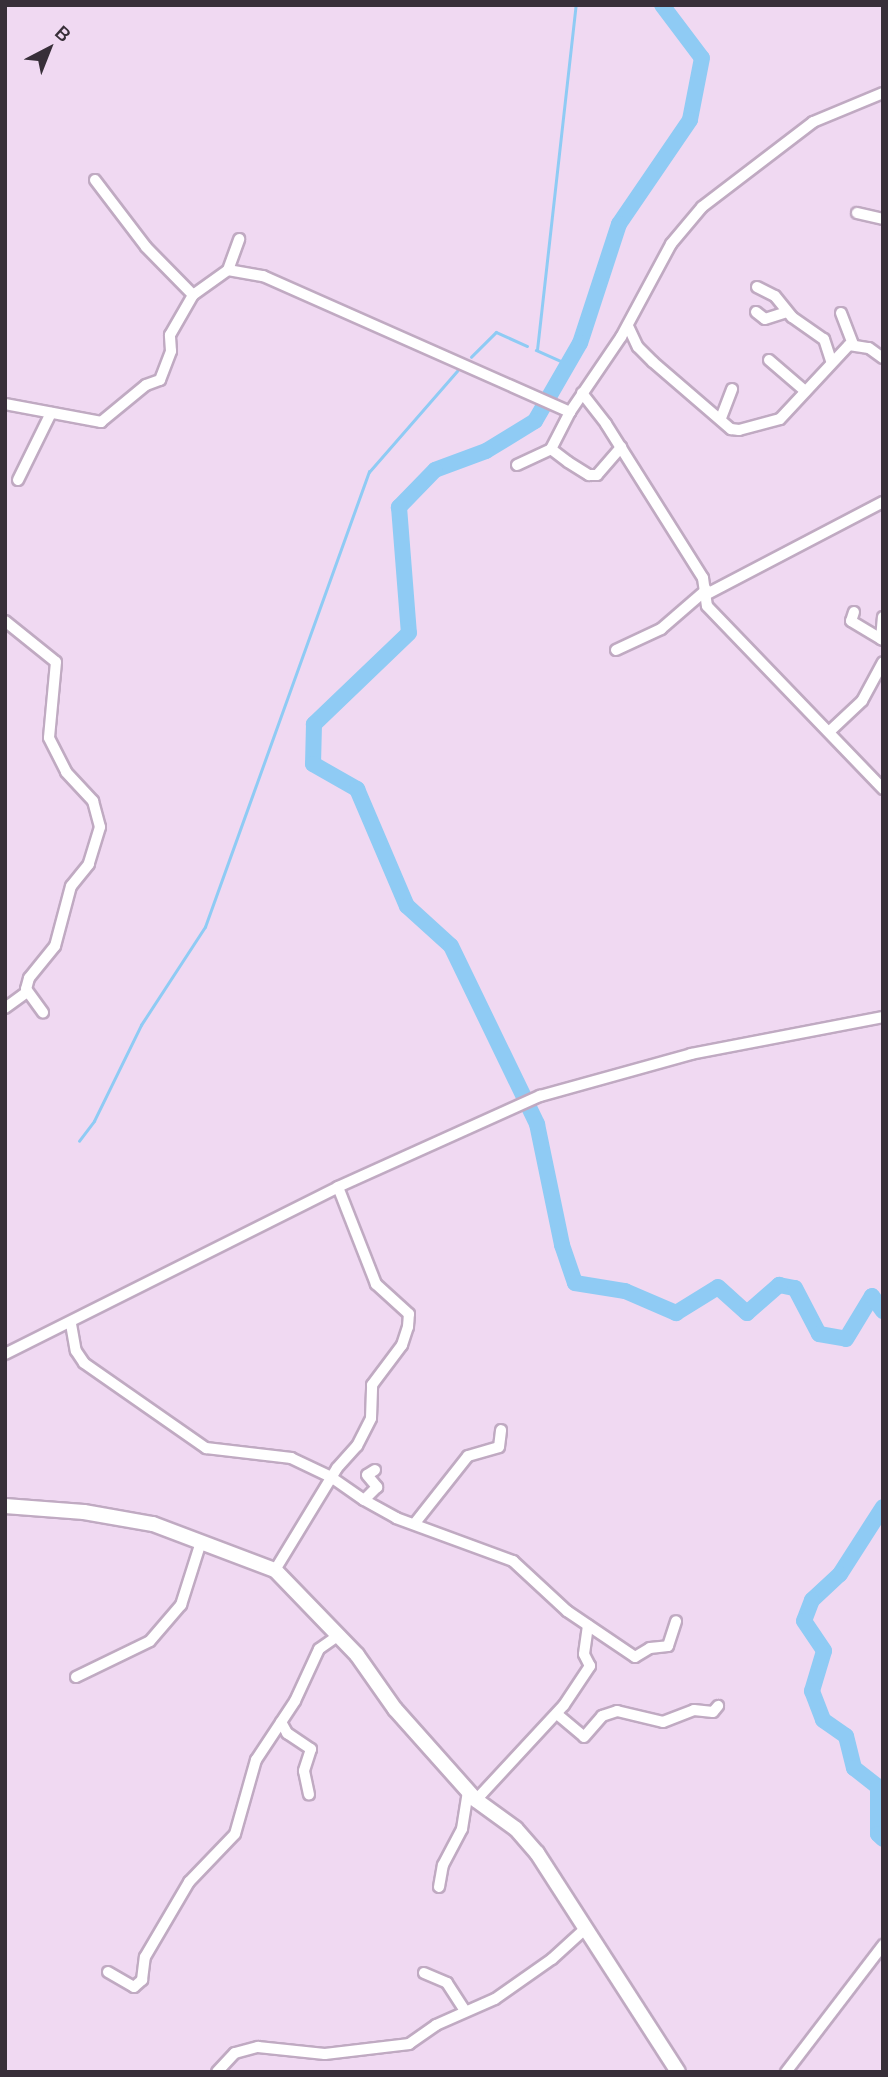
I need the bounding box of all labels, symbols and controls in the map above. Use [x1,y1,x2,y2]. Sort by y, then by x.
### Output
north arrow [14,14,84,84]
text: B [50,20,76,47]

